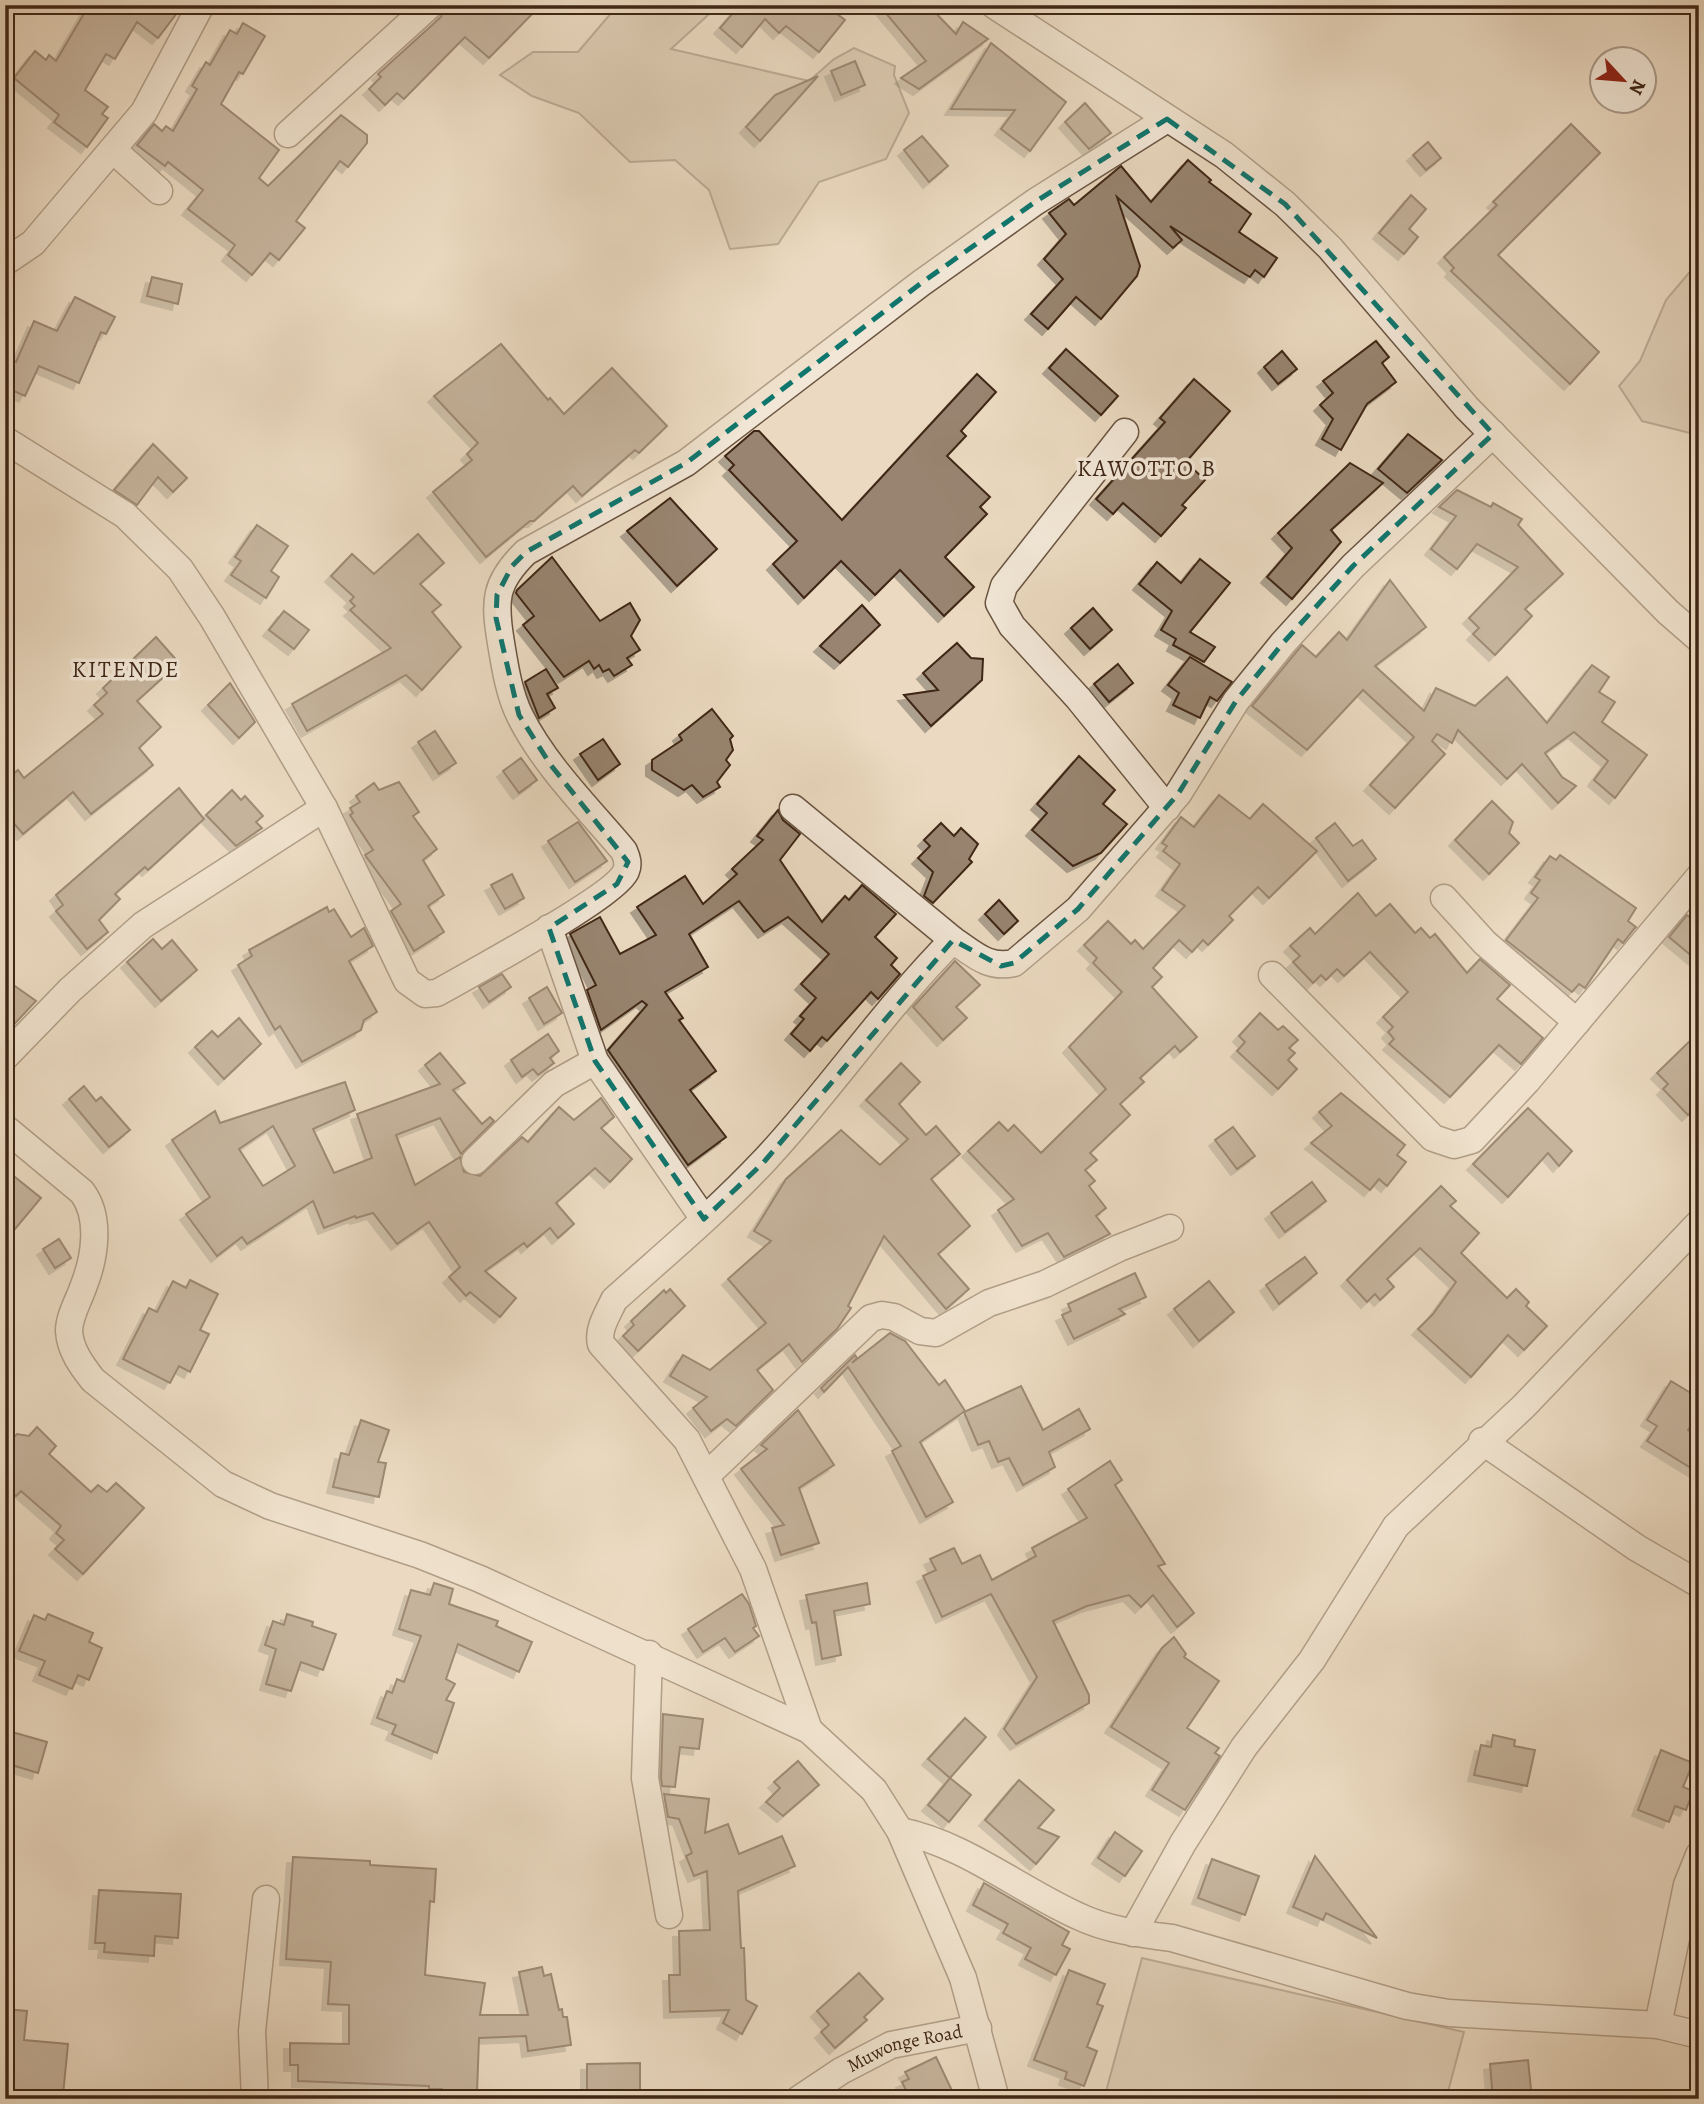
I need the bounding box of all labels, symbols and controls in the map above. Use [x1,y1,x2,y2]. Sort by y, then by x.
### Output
north arrow [1588,46,1658,116]
text: N [1623,75,1652,99]
district label: KAWOTTO B [1077,453,1217,484]
district label: KITENDE [72,654,180,685]
street label: Muwonge Road [842,2018,965,2079]

